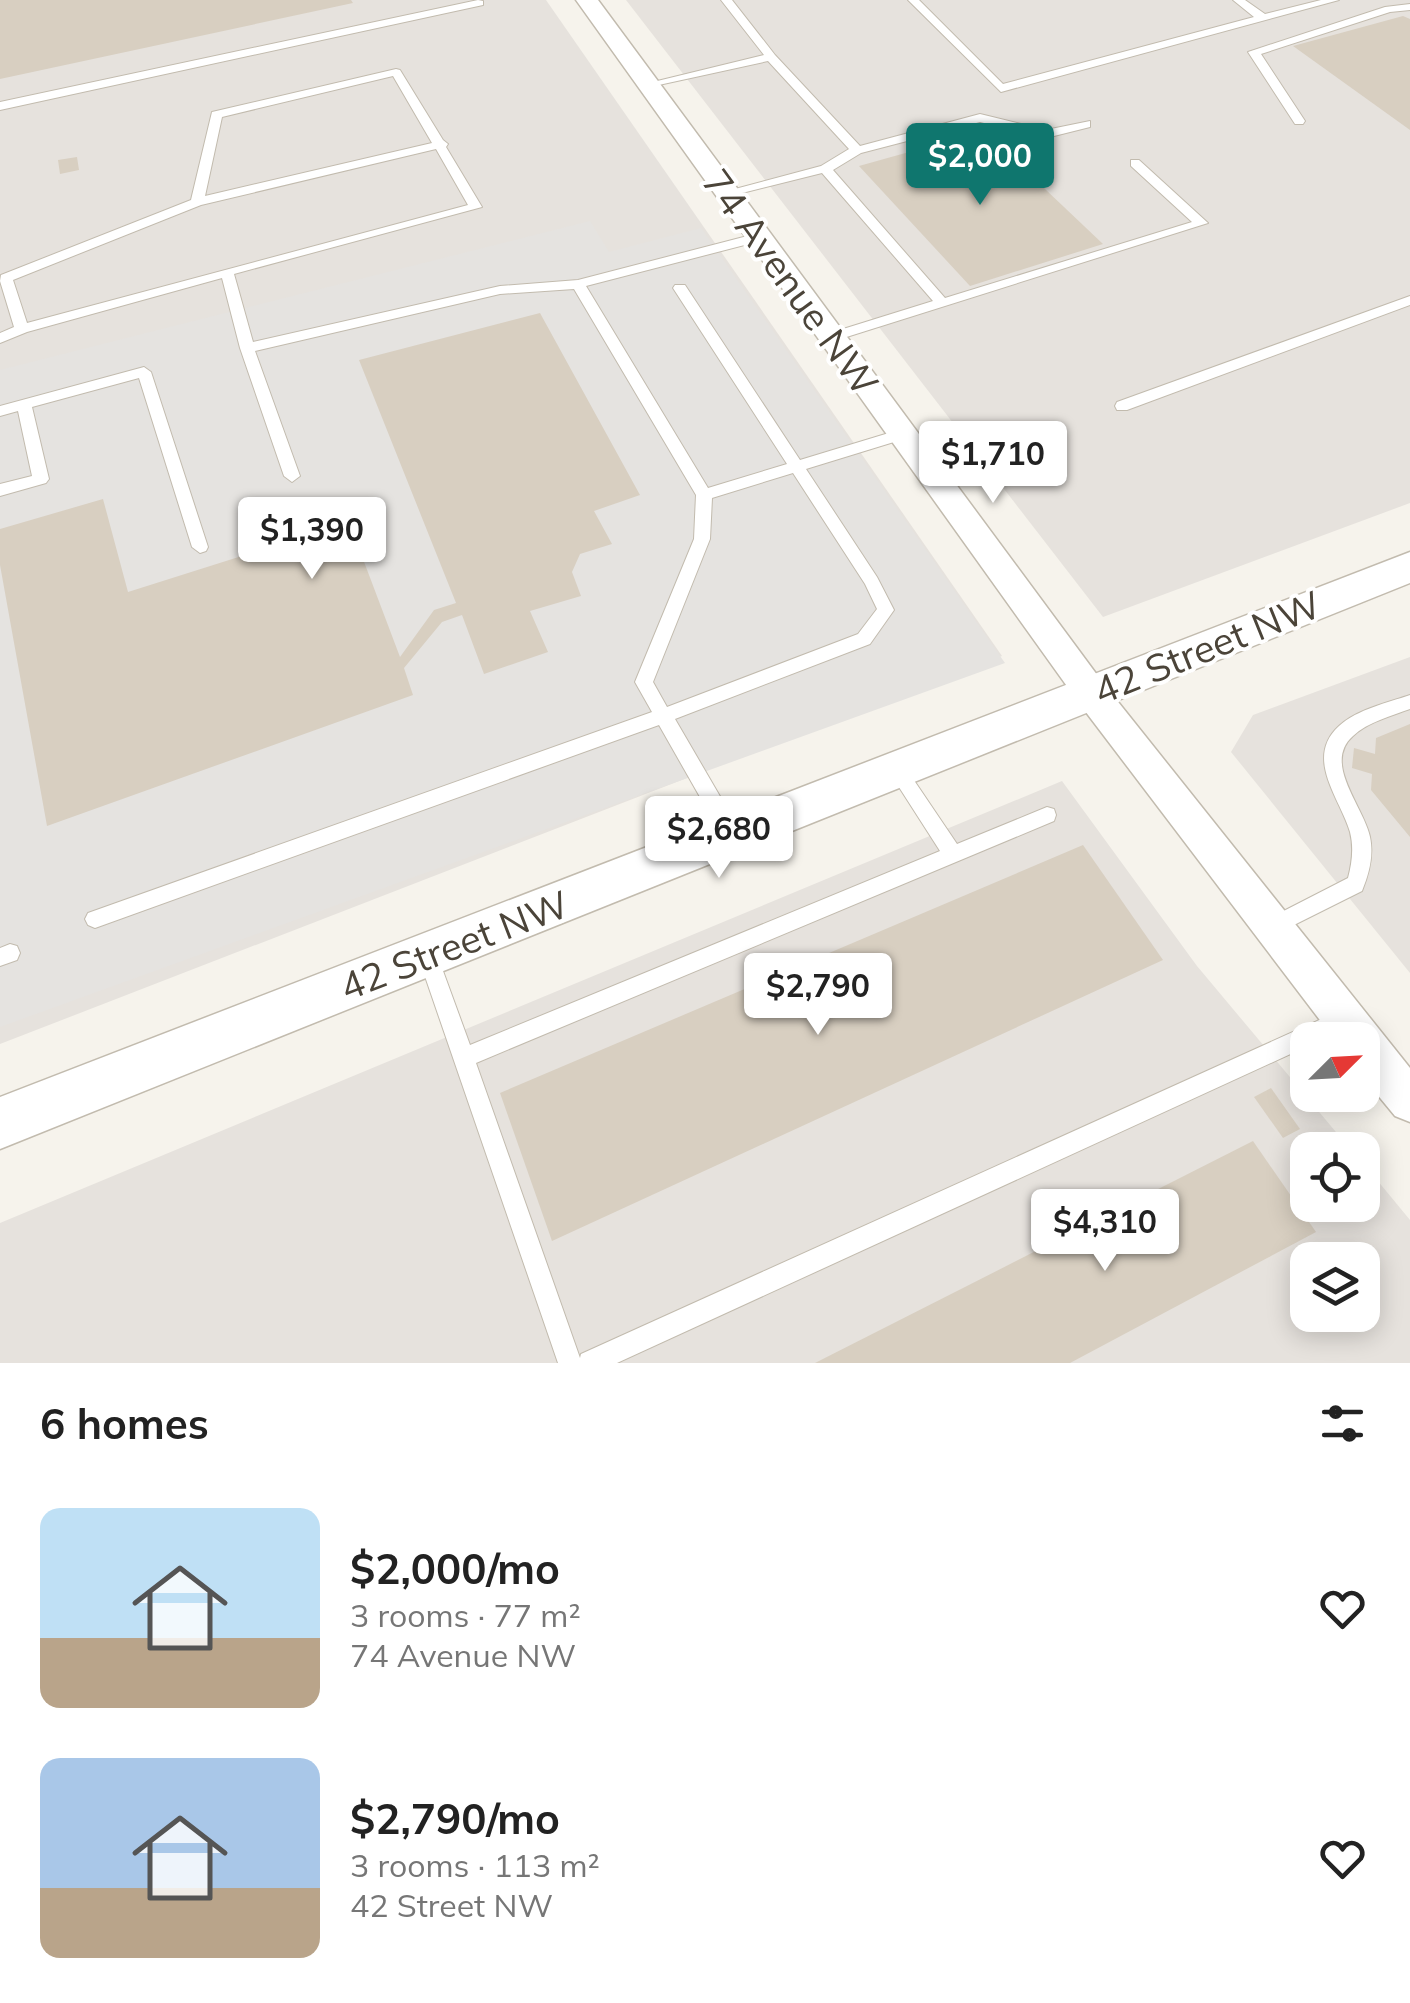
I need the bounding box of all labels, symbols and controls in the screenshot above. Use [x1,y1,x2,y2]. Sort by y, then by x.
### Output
pin: $2,000 [899,123,1061,208]
text: $2,000 [928,135,1032,175]
street label: 74 Avenue NW [693,159,889,405]
pin: $1,710 [912,421,1074,506]
text: $1,710 [941,433,1045,473]
pin: $1,390 [231,497,393,582]
text: $1,390 [260,509,364,549]
street label: 42 Street NW [1086,580,1328,714]
pin: $2,680 [638,796,800,881]
text: $2,680 [667,808,771,848]
street label: 42 Street NW [333,879,575,1011]
pin: $2,790 [737,953,899,1038]
text: $2,790 [766,965,870,1005]
north arrow [1290,1022,1380,1112]
map controls [1290,1022,1380,1332]
button: locate [1290,1132,1380,1222]
pin: $4,310 [1024,1189,1186,1274]
text: $4,310 [1053,1201,1157,1241]
button: layers [1290,1242,1380,1332]
icon: filters [1315,1396,1370,1451]
text: 6 homes [40,1397,209,1450]
text: $2,000/mo [350,1542,560,1595]
icon: home [120,1548,240,1668]
icon: heart [1315,1581,1370,1636]
text: 3 rooms · 77 m² [350,1595,581,1635]
text: 74 Avenue NW [350,1635,576,1675]
text: $2,790/mo [350,1792,560,1845]
icon: home [120,1798,240,1918]
icon: heart [1315,1831,1370,1886]
text: 3 rooms · 113 m² [350,1845,600,1885]
text: 42 Street NW [350,1885,553,1925]

